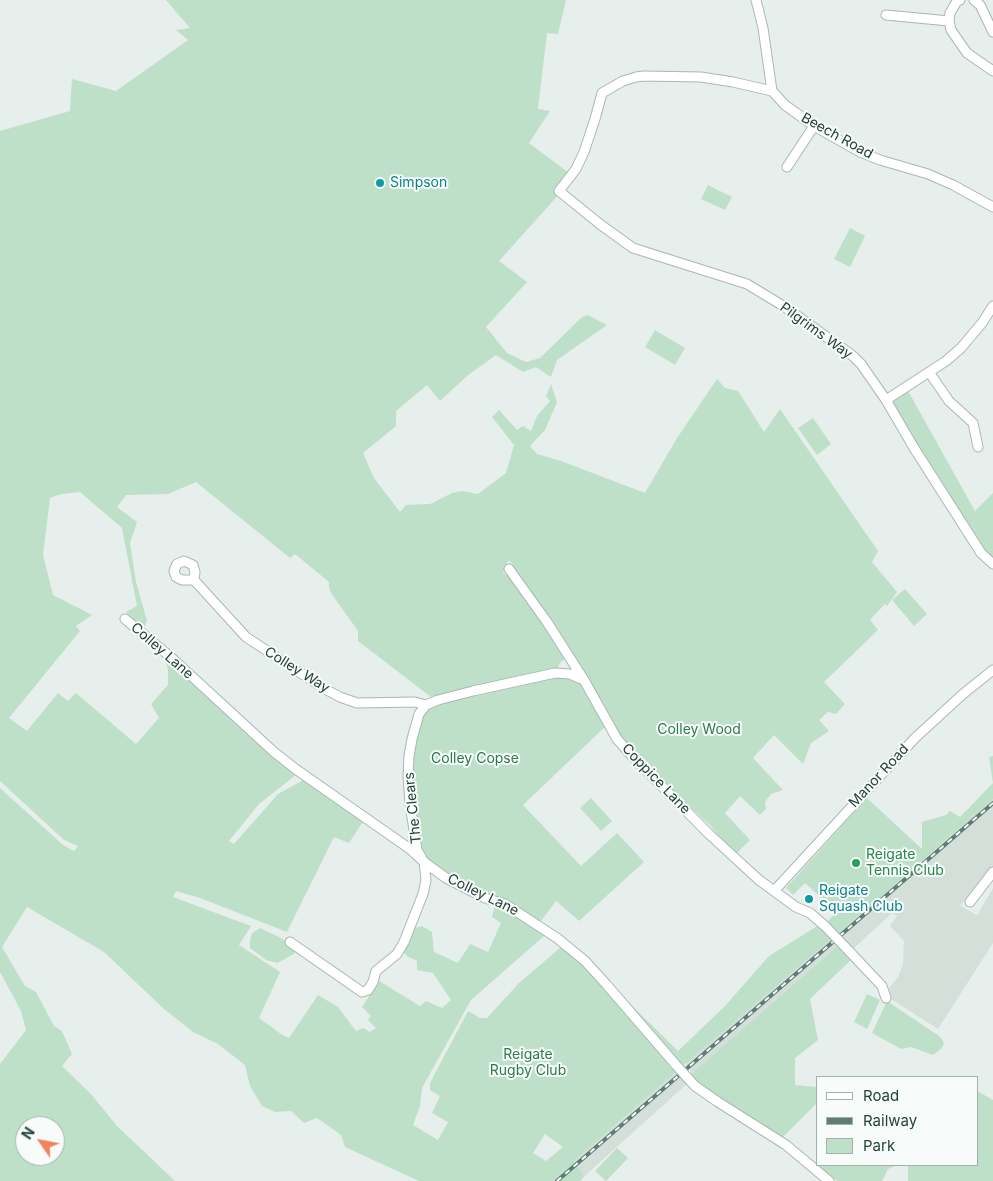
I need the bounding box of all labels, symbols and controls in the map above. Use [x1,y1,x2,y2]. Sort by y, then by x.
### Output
street label: Beech Road [798,109,876,163]
place label: Simpson [390,175,447,191]
marker: Simpson [374,177,386,189]
street label: Pilgrims Way [777,299,855,363]
street label: Colley Lane [127,619,197,683]
street label: Colley Way [261,643,333,697]
park label: Colley Wood [657,722,741,738]
street label: Coppice Lane [618,740,694,818]
street label: Manor Road [846,741,912,811]
park label: Colley Copse [431,751,519,767]
street label: The Clears [401,771,425,845]
place label: Reigate Tennis Club [866,847,944,880]
marker: Reigate Tennis Club [850,857,862,869]
street label: Colley Lane [445,871,521,919]
place label: Reigate Squash Club [819,883,903,916]
marker: Reigate Squash Club [803,893,815,905]
park label: Reigate Rugby Club [490,1047,566,1080]
legend [816,1076,978,1166]
text: Road [863,1086,899,1105]
text: Railway [863,1111,917,1130]
north arrow [15,1116,65,1166]
text: N [18,1124,38,1142]
text: Park [863,1136,895,1155]

